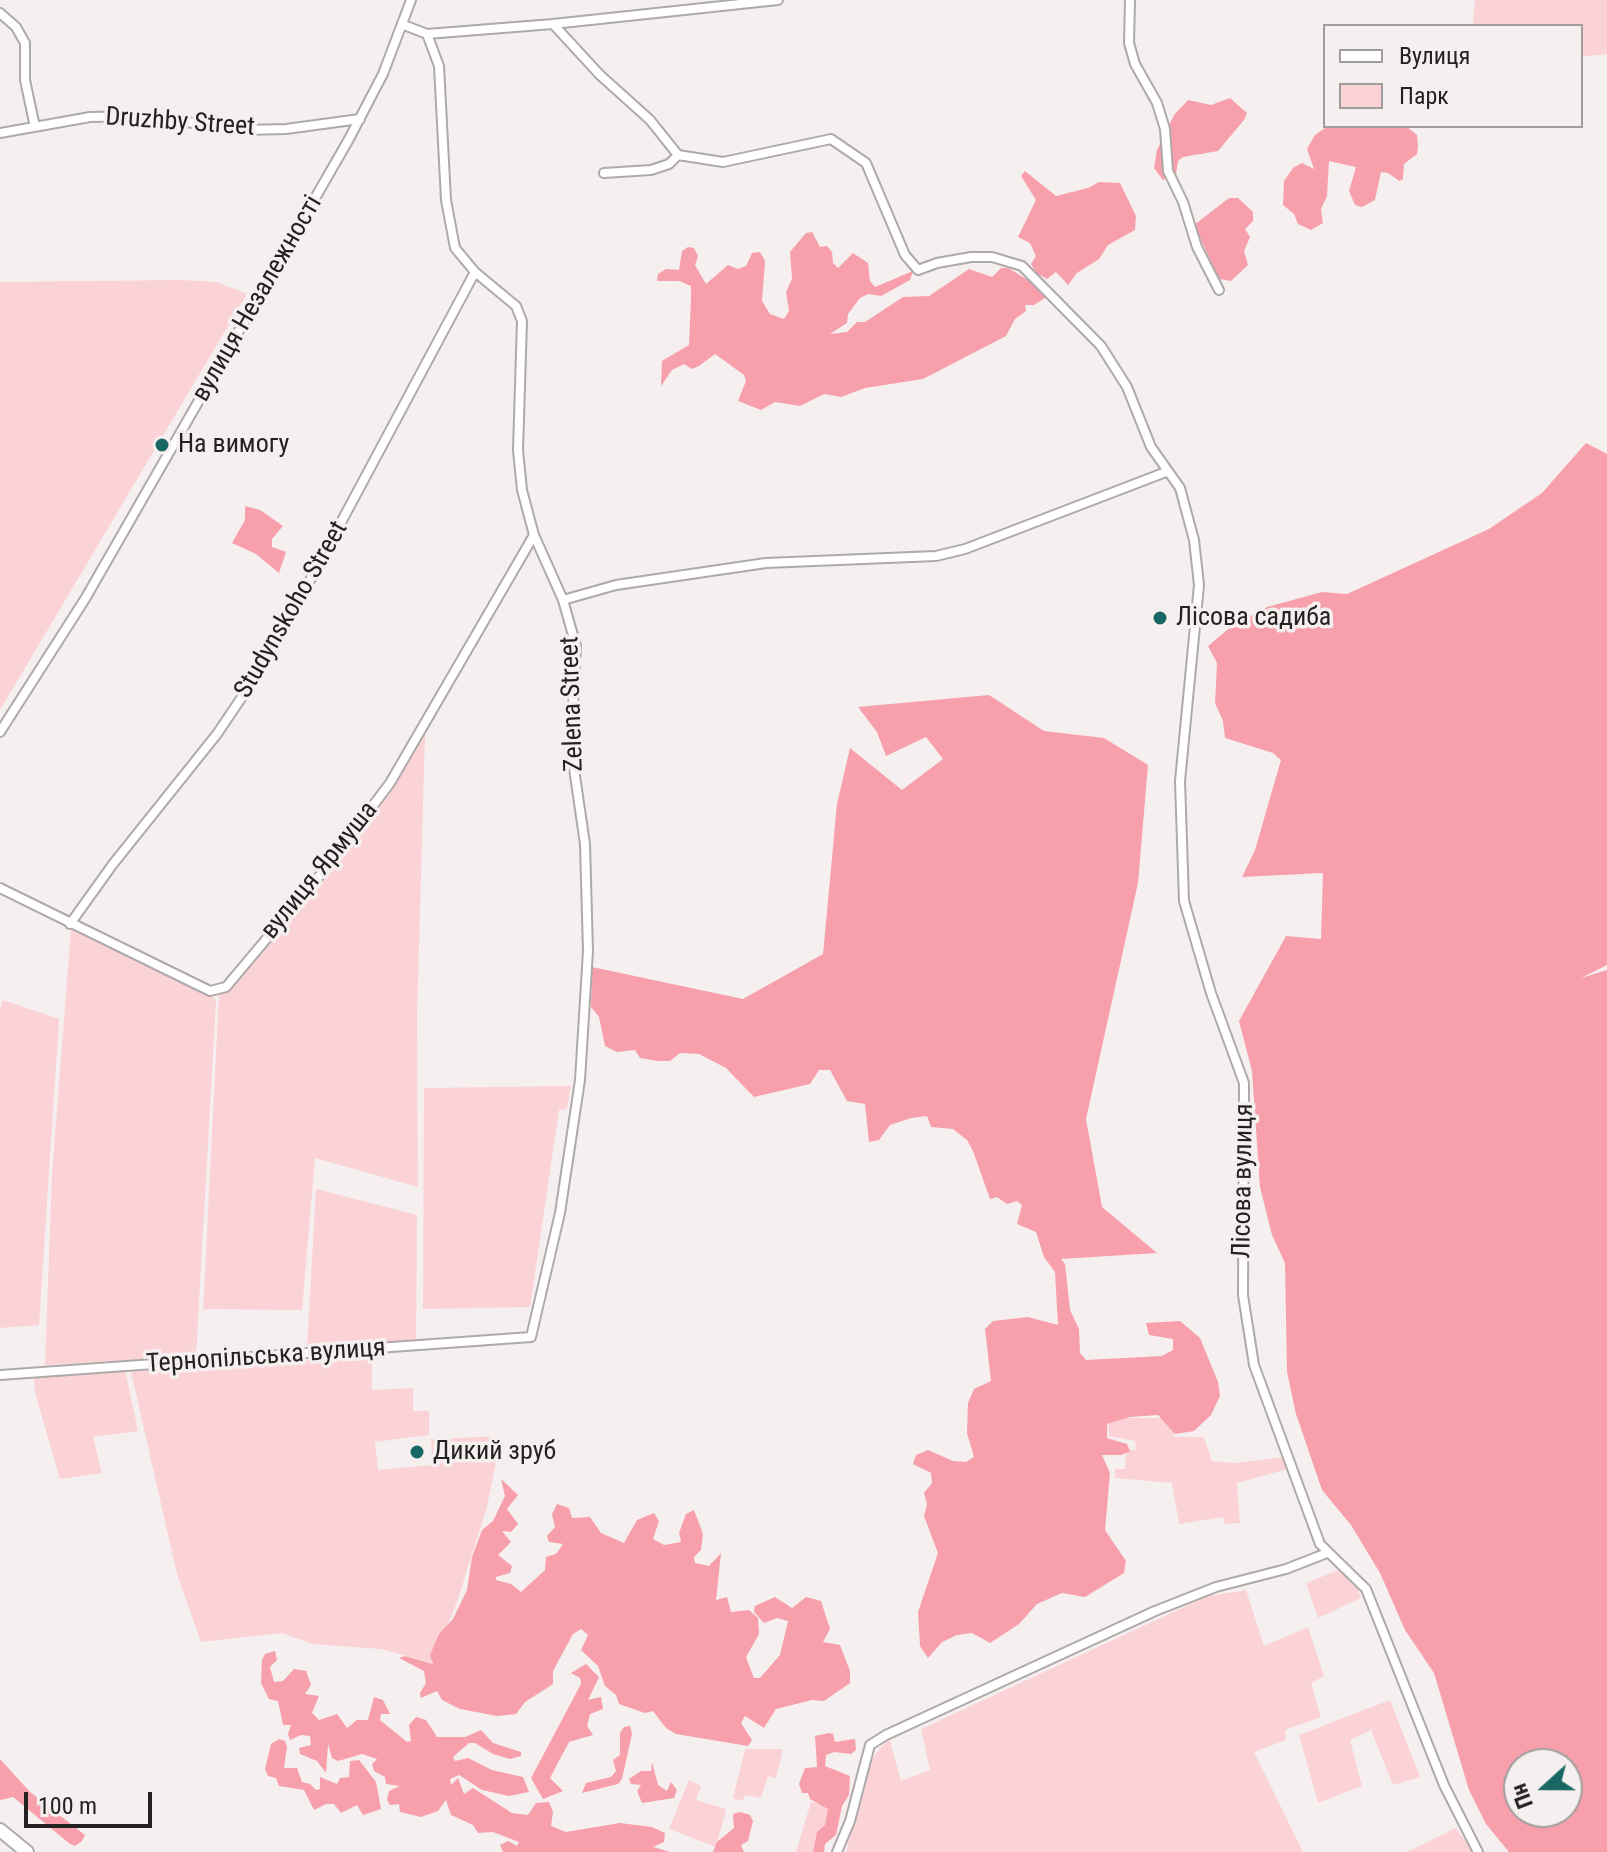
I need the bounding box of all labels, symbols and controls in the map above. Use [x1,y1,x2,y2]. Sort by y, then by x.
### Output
legend [1323,24,1583,128]
text: Вулиця [1399,42,1470,70]
text: Парк [1399,82,1449,110]
street label: Druzhby Street [104,102,256,144]
street label: вулиця Незалежності [186,191,330,407]
place label: На вимогу [178,429,289,461]
marker: На вимогу [153,436,171,454]
street label: Studynskoho Street [229,516,355,704]
place label: Лісова садиба [1176,602,1331,634]
marker: Лісова садиба [1151,609,1169,627]
street label: Zelena Street [555,636,591,772]
street label: вулиця Ярмуша [255,796,385,946]
street label: Лісова вулиця [1227,1103,1261,1259]
street label: Тернопільська вулиця [145,1333,387,1381]
place label: Дикий зруб [433,1436,556,1468]
marker: Дикий зруб [408,1443,426,1461]
north arrow [1503,1748,1583,1828]
scale bar [28,1776,156,1826]
text: Пн [1506,1780,1538,1812]
text: 100 m [38,1792,97,1820]

